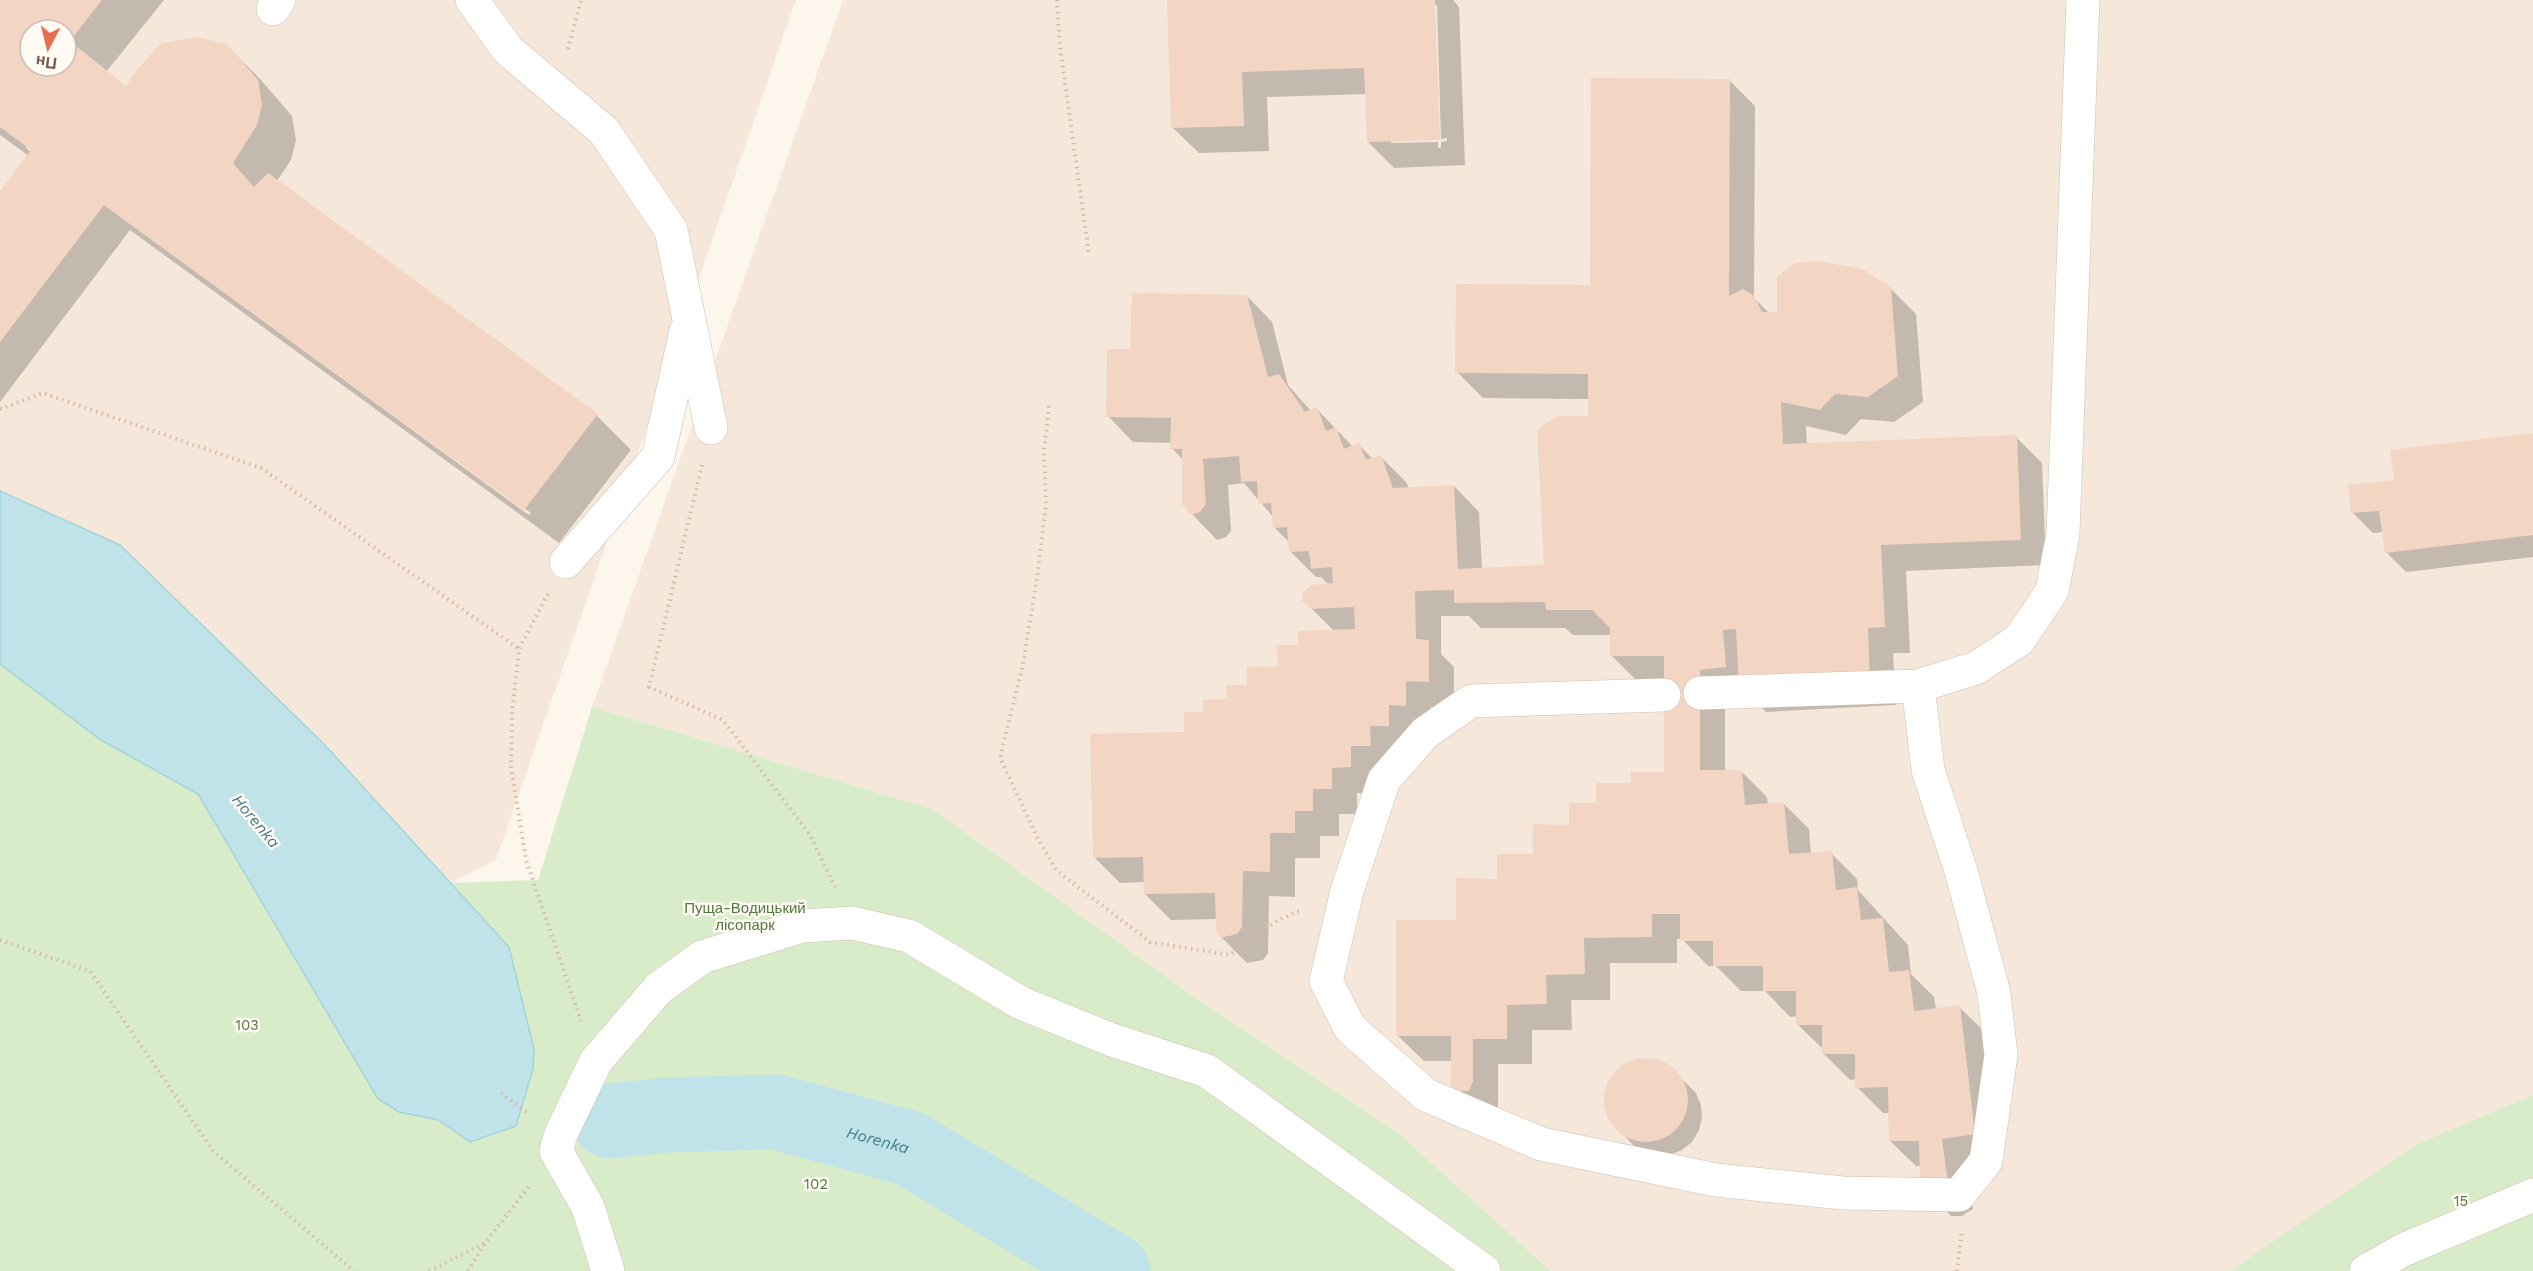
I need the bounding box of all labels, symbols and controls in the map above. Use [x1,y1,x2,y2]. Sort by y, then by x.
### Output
north arrow [18,18,78,78]
text: Пн [35,52,58,73]
water label: Horenka [228,790,284,852]
park label: Пуща-Водицький лісопарк [684,899,806,934]
park label: 103 [235,1016,259,1034]
water label: Horenka [845,1122,911,1157]
park label: 102 [804,1175,828,1193]
park label: 15 [2454,1192,2468,1210]

